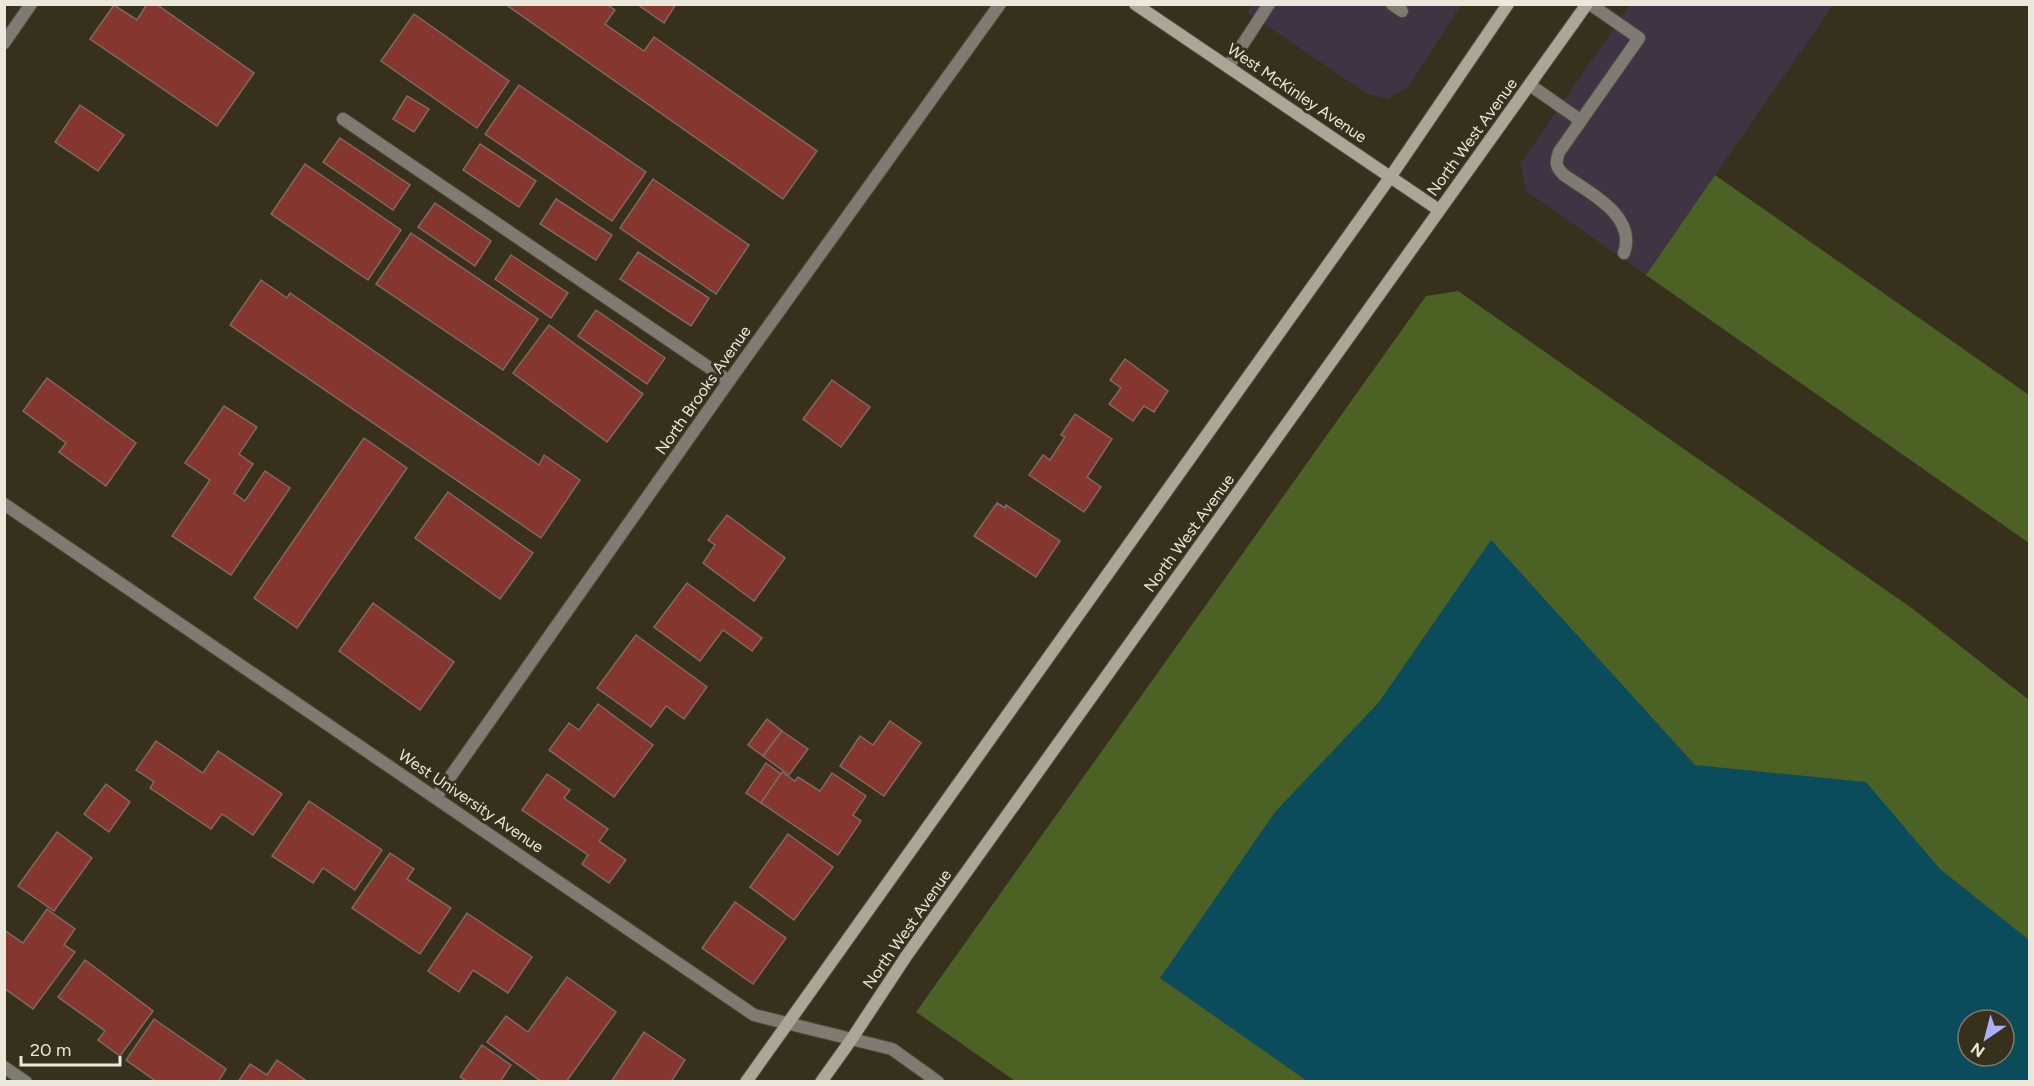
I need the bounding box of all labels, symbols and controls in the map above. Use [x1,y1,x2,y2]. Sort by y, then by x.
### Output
street label: West McKinley Avenue [1224,39,1371,147]
street label: North West Avenue [1423,74,1521,200]
street label: North Brooks Avenue [651,322,755,458]
street label: North West Avenue [1140,470,1238,596]
street label: West University Avenue [395,745,547,857]
street label: North West Avenue [859,866,955,992]
north arrow [1956,1008,2016,1068]
scale bar [21,1029,120,1067]
text: 20 m [30,1039,71,1061]
text: N [1967,1039,1988,1061]

